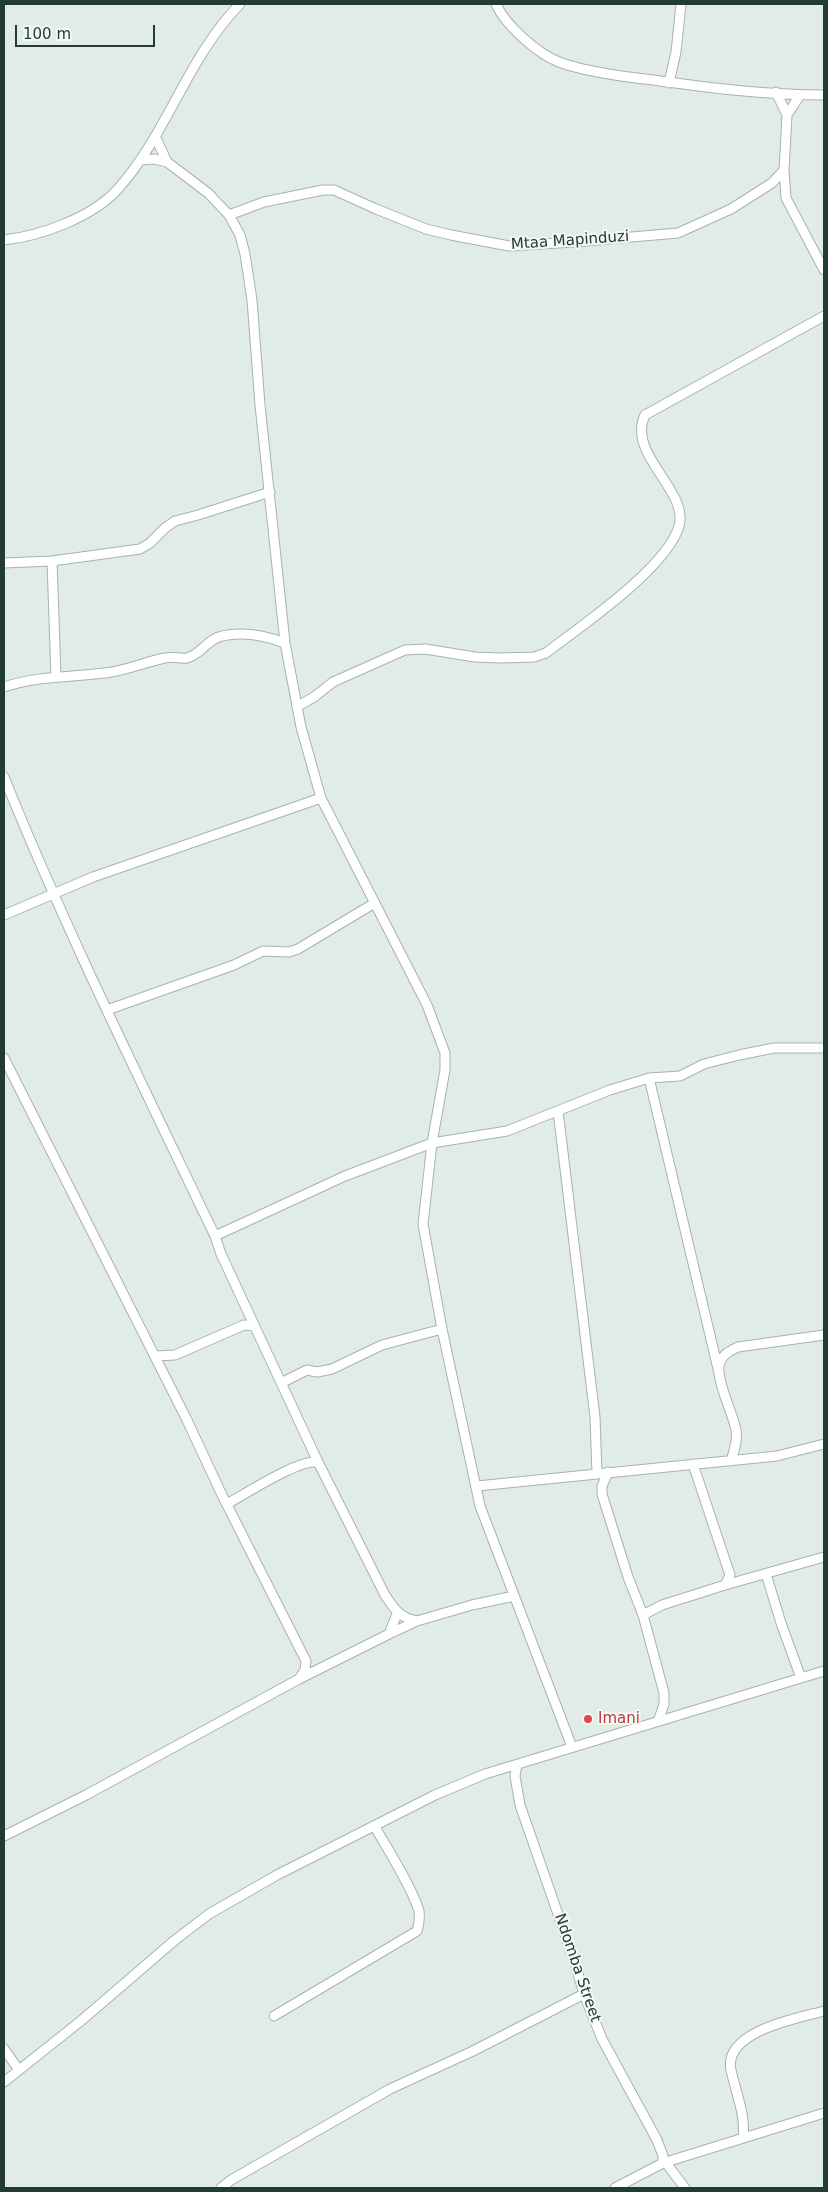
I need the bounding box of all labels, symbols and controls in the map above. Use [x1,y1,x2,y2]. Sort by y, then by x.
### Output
scale bar [18,15,158,47]
text: 100 m [23,25,71,43]
street label: Mtaa Mapinduzi [510,228,630,254]
place label: Imani [598,1710,640,1728]
marker: Imani [582,1713,594,1725]
street label: Ndomba Street [550,1911,604,2025]

